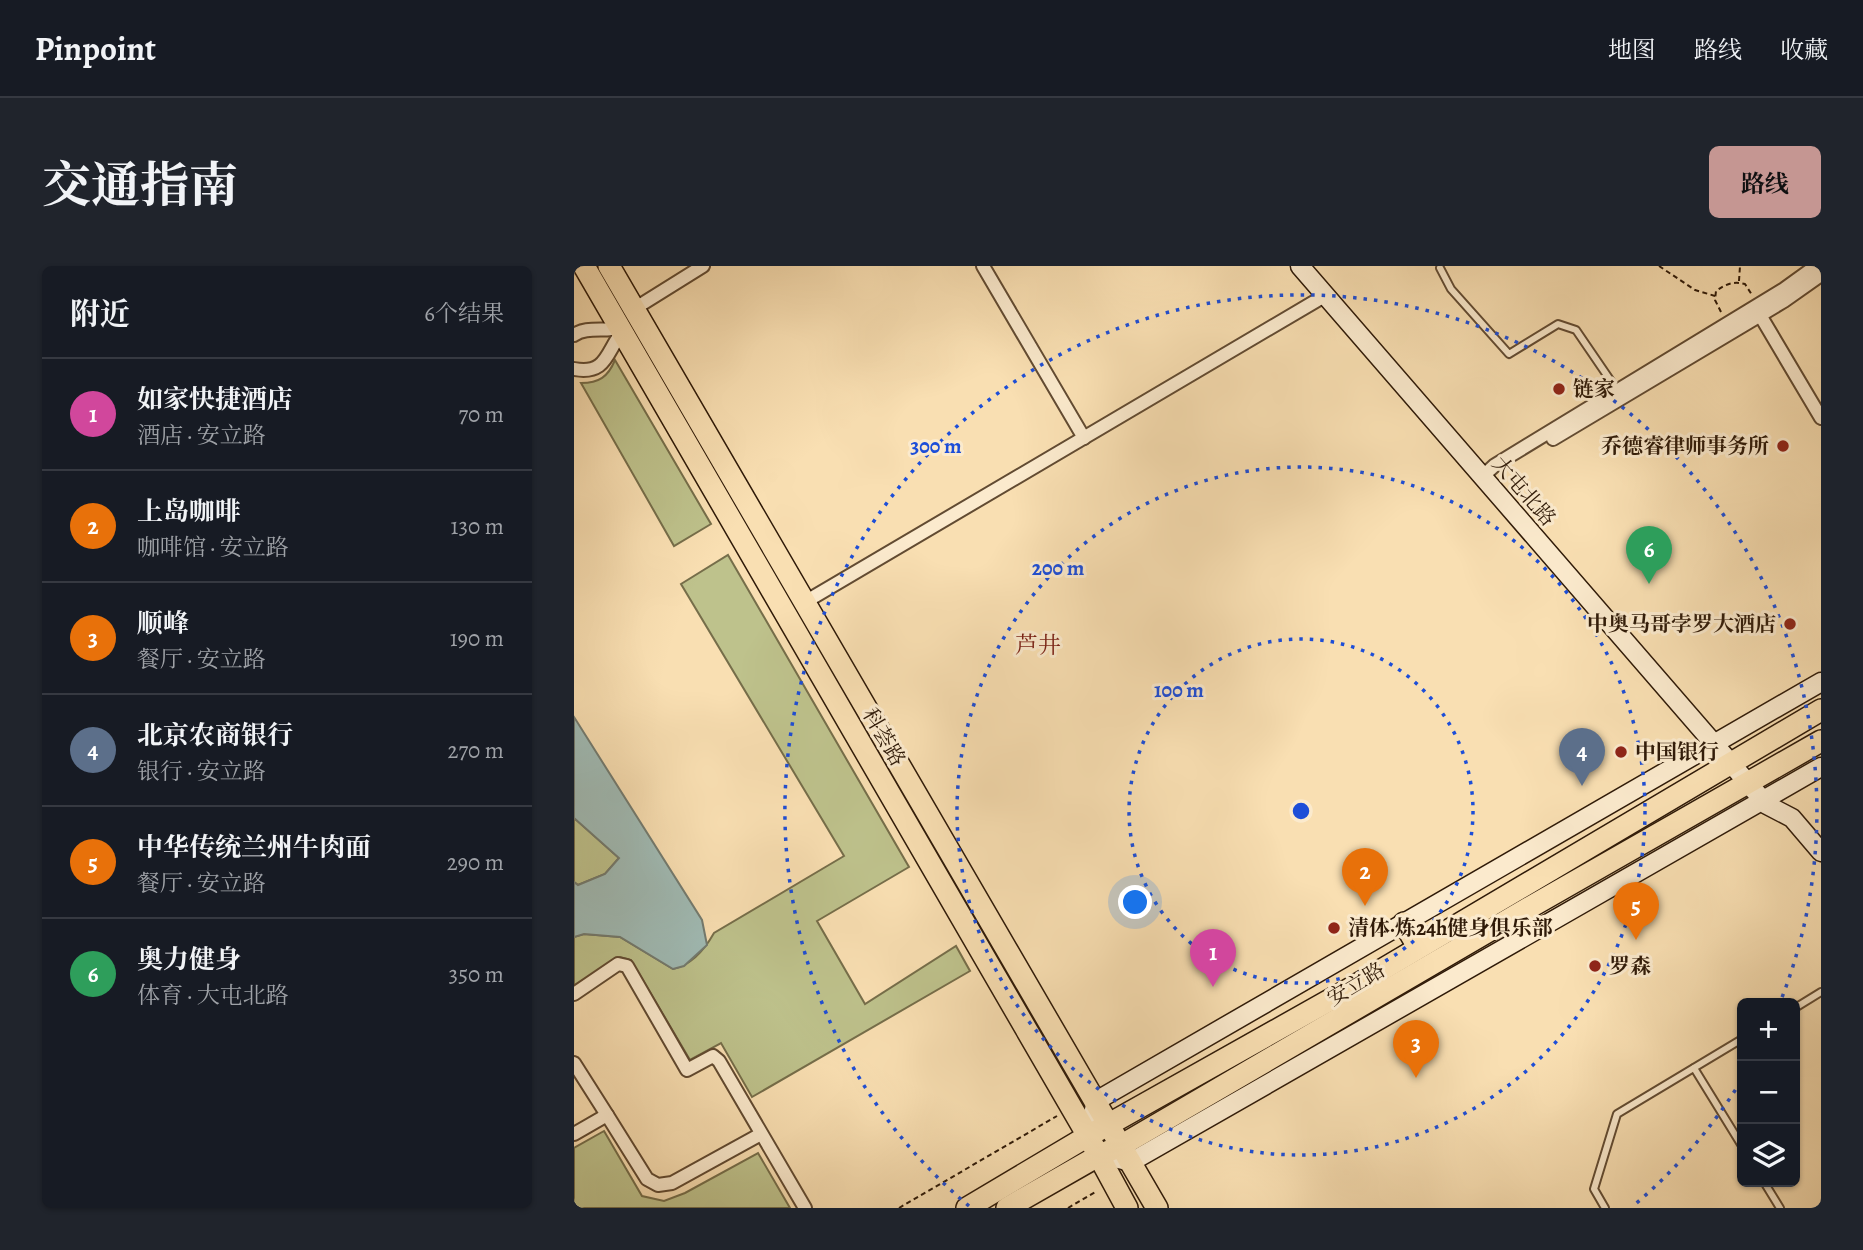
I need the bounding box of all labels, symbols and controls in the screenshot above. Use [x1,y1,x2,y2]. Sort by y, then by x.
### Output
text: Pinpoint [35,26,156,71]
text: 地图 [1608,34,1656,66]
text: 路线 [1694,34,1742,66]
text: 收藏 [1780,34,1828,66]
button: 路线 [1709,146,1821,218]
text: 交通指南 [42,152,238,219]
text: 附近 [70,294,130,334]
text: 6个结果 [424,298,504,329]
place label: 链家 [1573,375,1615,403]
marker: 链家 [1551,381,1567,397]
text: 如家快捷酒店 [137,382,293,417]
text: 1 [89,399,97,430]
text: 70 m [458,399,504,430]
text: 酒店 · 安立路 [137,420,266,451]
text: 300 m [910,432,962,460]
place label: 乔德睿律师事务所 [1601,432,1769,460]
marker: 乔德睿律师事务所 [1775,438,1791,454]
street label: 大屯北路 [1486,450,1562,532]
text: 上岛咖啡 [137,494,241,529]
text: 2 [87,511,99,542]
text: 130 m [451,511,504,542]
pin: 6 [1626,526,1672,584]
text: 咖啡馆 · 安立路 [137,532,289,563]
text: 200 m [1032,554,1085,582]
text: 顺峰 [137,606,189,641]
place label: 中奥马哥孛罗大酒店 [1587,610,1776,638]
marker: 中奥马哥孛罗大酒店 [1782,616,1798,632]
text: 3 [88,623,98,654]
text: 190 m [450,623,504,654]
district label: 芦井 [1015,630,1061,661]
text: 餐厅 · 安立路 [137,644,266,675]
text: 100 m [1154,676,1204,704]
street label: 科荟路 [856,703,912,771]
text: 北京农商银行 [137,718,293,753]
pin: 4 [1559,728,1605,786]
text: 4 [88,735,98,766]
text: 270 m [447,735,504,766]
place label: 中国银行 [1635,738,1719,766]
marker: 中国银行 [1613,744,1629,760]
text: 银行 · 安立路 [137,756,266,787]
centre of rings [1289,799,1313,823]
text: 中华传统兰州牛肉面 [137,830,371,865]
text: 5 [88,847,98,878]
text: 290 m [447,847,504,878]
pin: 2 [1342,848,1388,906]
text: 餐厅 · 安立路 [137,868,266,899]
pin: 5 [1613,882,1659,940]
your location [1118,885,1152,919]
place label: 清体·炼24h健身俱乐部 [1348,914,1552,942]
marker: 清体·炼24h健身俱乐部 [1326,920,1342,936]
pin: 1 [1190,929,1236,987]
text: 奥力健身 [137,942,241,977]
place label: 罗森 [1609,952,1651,980]
street label: 安立路 [1322,956,1390,1012]
marker: 罗森 [1587,958,1603,974]
text: 6 [88,959,98,990]
text: 350 m [449,959,504,990]
text: 体育 · 大屯北路 [137,980,289,1011]
map controls [1737,998,1800,1187]
button: + [1737,998,1800,1061]
pin: 3 [1393,1020,1439,1078]
button: − [1737,1061,1800,1124]
button: layers [1737,1124,1800,1187]

